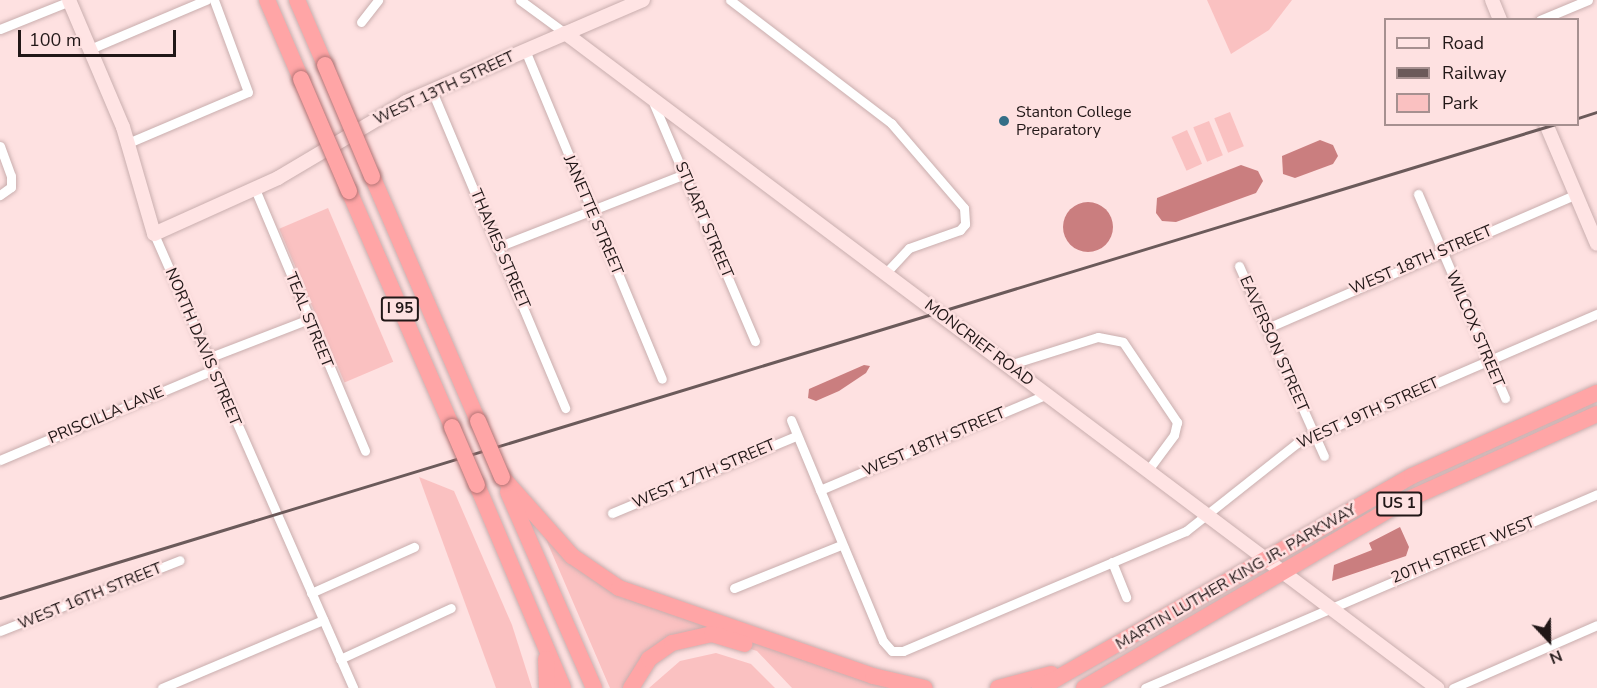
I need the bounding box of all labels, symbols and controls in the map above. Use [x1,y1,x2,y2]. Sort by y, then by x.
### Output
scale bar [21,18,178,56]
legend [1384,18,1579,126]
text: 100 m [29,28,81,52]
text: Road [1442,31,1484,55]
street label: WEST 13TH STREET [370,47,518,129]
text: Railway [1442,61,1507,85]
text: Park [1442,91,1478,115]
place label: Stanton College Preparatory [1016,102,1131,140]
marker: Stanton College Preparatory [997,114,1011,128]
street label: JANETTE STREET [559,152,627,278]
street label: STUART STREET [671,159,737,281]
street label: THAMES STREET [466,186,534,312]
street label: WEST 18TH STREET [1347,221,1495,299]
street label: NORTH DAVIS STREET [161,265,245,429]
street label: WILCOX STREET [1442,268,1508,390]
street label: TEAL STREET [281,269,337,371]
street label: EAVERSON STREET [1235,273,1313,415]
street label: MONCRIEF ROAD [921,296,1037,390]
road number: I 95 [380,297,420,321]
street label: WEST 19TH STREET [1294,373,1442,453]
street label: PRISCILLA LANE [45,382,167,448]
street label: WEST 18TH STREET [860,403,1008,481]
street label: WEST 17TH STREET [630,435,778,513]
road number: US 1 [1375,492,1423,516]
street label: MARTIN LUTHER KING JR. PARKWAY [1112,500,1360,654]
street label: 20TH STREET WEST [1388,512,1538,588]
street label: WEST 16TH STREET [15,558,165,634]
north arrow [1519,610,1579,670]
text: N [1546,644,1565,669]

